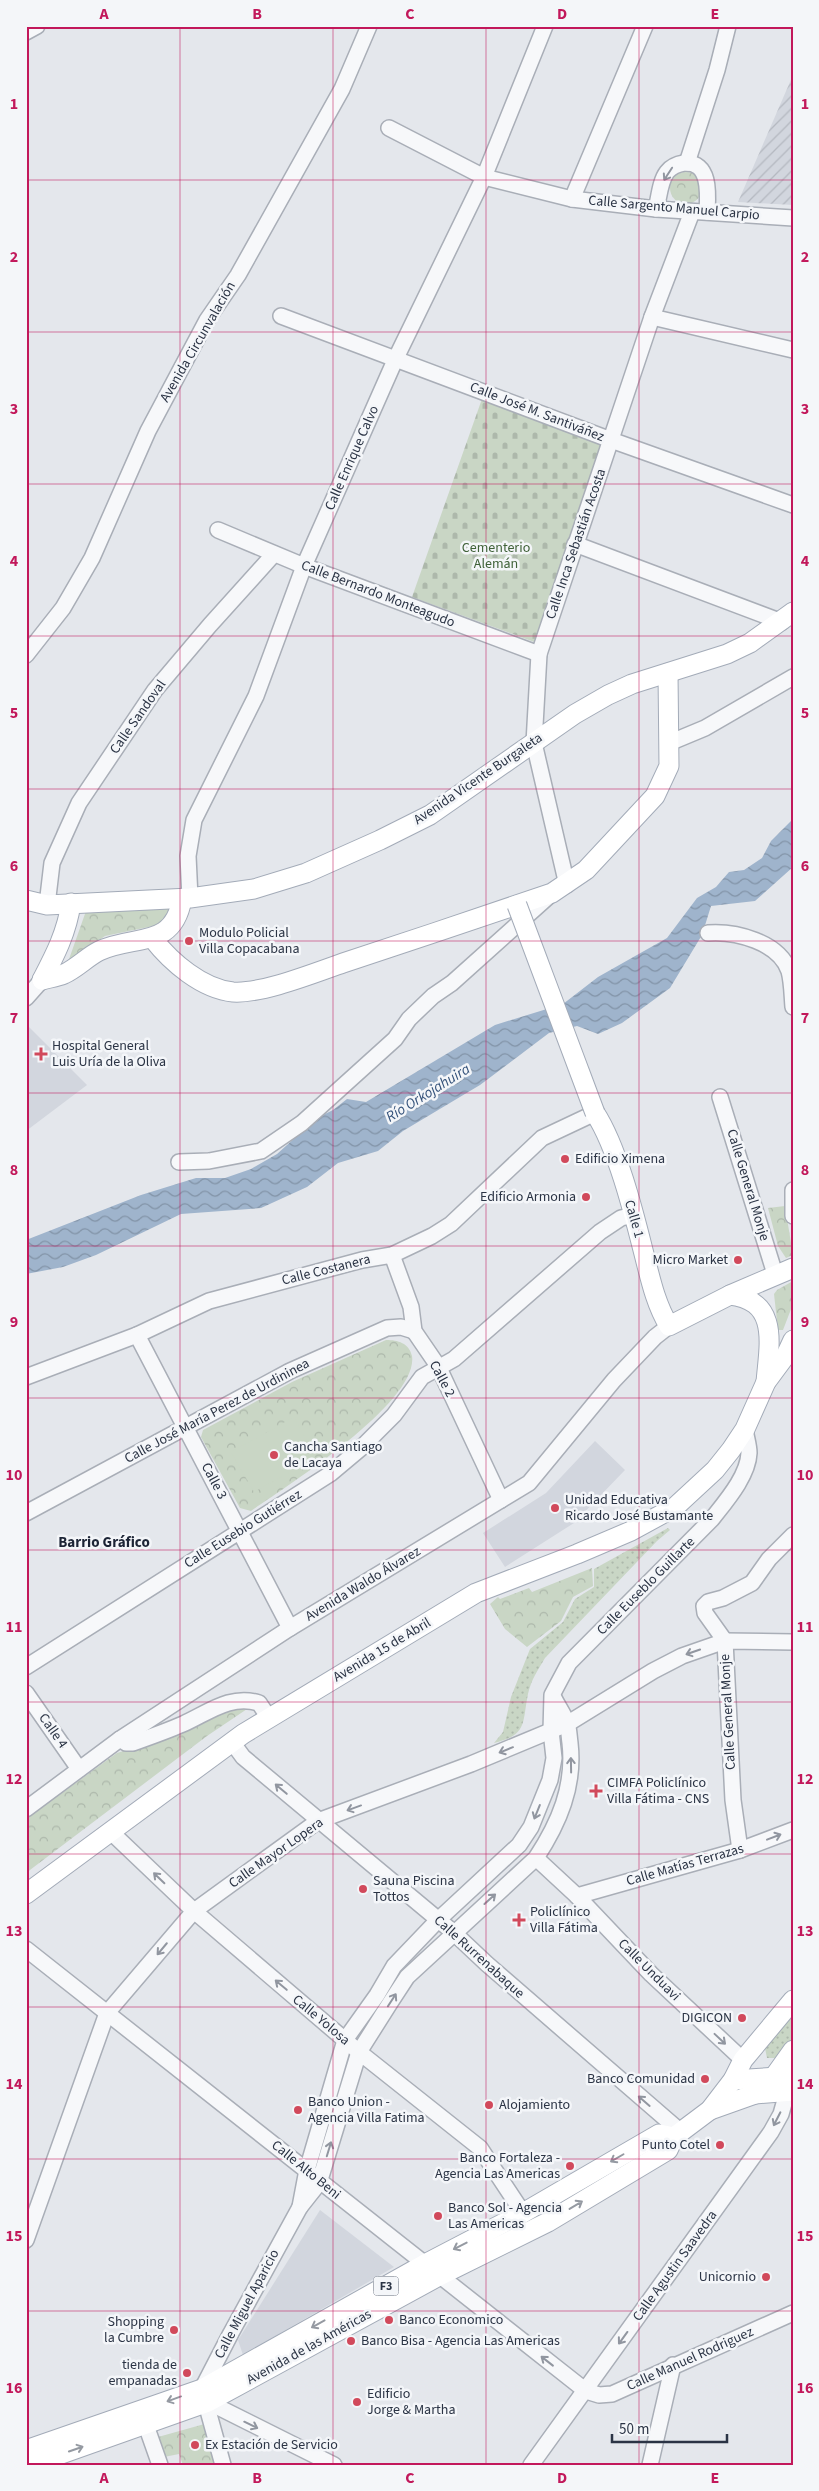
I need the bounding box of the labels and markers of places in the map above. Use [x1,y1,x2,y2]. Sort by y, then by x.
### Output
place label: Modulo Policial Villa Copacabana [199,923,299,959]
marker: Modulo Policial Villa Copacabana [183,935,195,947]
place label: Hospital General Luis Uría de la Oliva [52,1036,166,1072]
marker: Hospital General Luis Uría de la Oliva [34,1047,48,1061]
place label: Edificio Ximena [575,1149,665,1169]
marker: Edificio Ximena [559,1153,571,1165]
place label: Edificio Armonia [480,1187,576,1207]
marker: Edificio Armonia [580,1191,592,1203]
place label: Micro Market [653,1250,728,1270]
marker: Micro Market [732,1254,744,1266]
place label: Cancha Santiago de Lacaya [284,1437,382,1473]
marker: Cancha Santiago de Lacaya [268,1449,280,1461]
place label: Unidad Educativa Ricardo José Bustamante [565,1490,713,1526]
marker: Unidad Educativa Ricardo José Bustamante [549,1502,561,1514]
place label: CIMFA Policlínico Villa Fátima - CNS [607,1773,709,1809]
marker: CIMFA Policlínico Villa Fátima - CNS [589,1784,603,1798]
place label: Sauna Piscina Tottos [373,1871,454,1907]
marker: Sauna Piscina Tottos [357,1883,369,1895]
place label: Policlínico Villa Fátima [530,1902,598,1938]
marker: Policlínico Villa Fátima [512,1913,526,1927]
place label: DIGICON [681,2008,732,2028]
marker: DIGICON [736,2012,748,2024]
place label: Banco Comunidad [587,2069,695,2089]
marker: Banco Comunidad [699,2073,711,2085]
place label: Banco Union - Agencia Villa Fatima [308,2092,425,2128]
place label: Alojamiento [499,2095,570,2115]
marker: Alojamiento [483,2099,495,2111]
marker: Banco Union - Agencia Villa Fatima [292,2104,304,2116]
place label: Punto Cotel [641,2135,710,2155]
marker: Punto Cotel [714,2139,726,2151]
place label: Banco Fortaleza - Agencia Las Americas [435,2148,560,2184]
marker: Banco Fortaleza - Agencia Las Americas [564,2160,576,2172]
place label: Banco Sol - Agencia Las Americas [448,2198,562,2234]
marker: Banco Sol - Agencia Las Americas [432,2210,444,2222]
place label: Unicornio [699,2267,756,2287]
marker: Unicornio [760,2271,772,2283]
place label: Banco Economico [399,2310,503,2330]
place label: Shopping la Cumbre [104,2312,164,2348]
marker: Banco Economico [383,2314,395,2326]
marker: Shopping la Cumbre [168,2324,180,2336]
place label: Banco Bisa - Agencia Las Americas [361,2331,560,2351]
marker: Banco Bisa - Agencia Las Americas [345,2335,357,2347]
place label: tienda de empanadas [108,2355,177,2391]
marker: tienda de empanadas [181,2367,193,2379]
place label: Edificio Jorge & Martha [367,2384,455,2420]
marker: Edificio Jorge & Martha [351,2396,363,2408]
place label: Ex Estación de Servicio [205,2435,338,2455]
marker: Ex Estación de Servicio [189,2439,201,2451]

